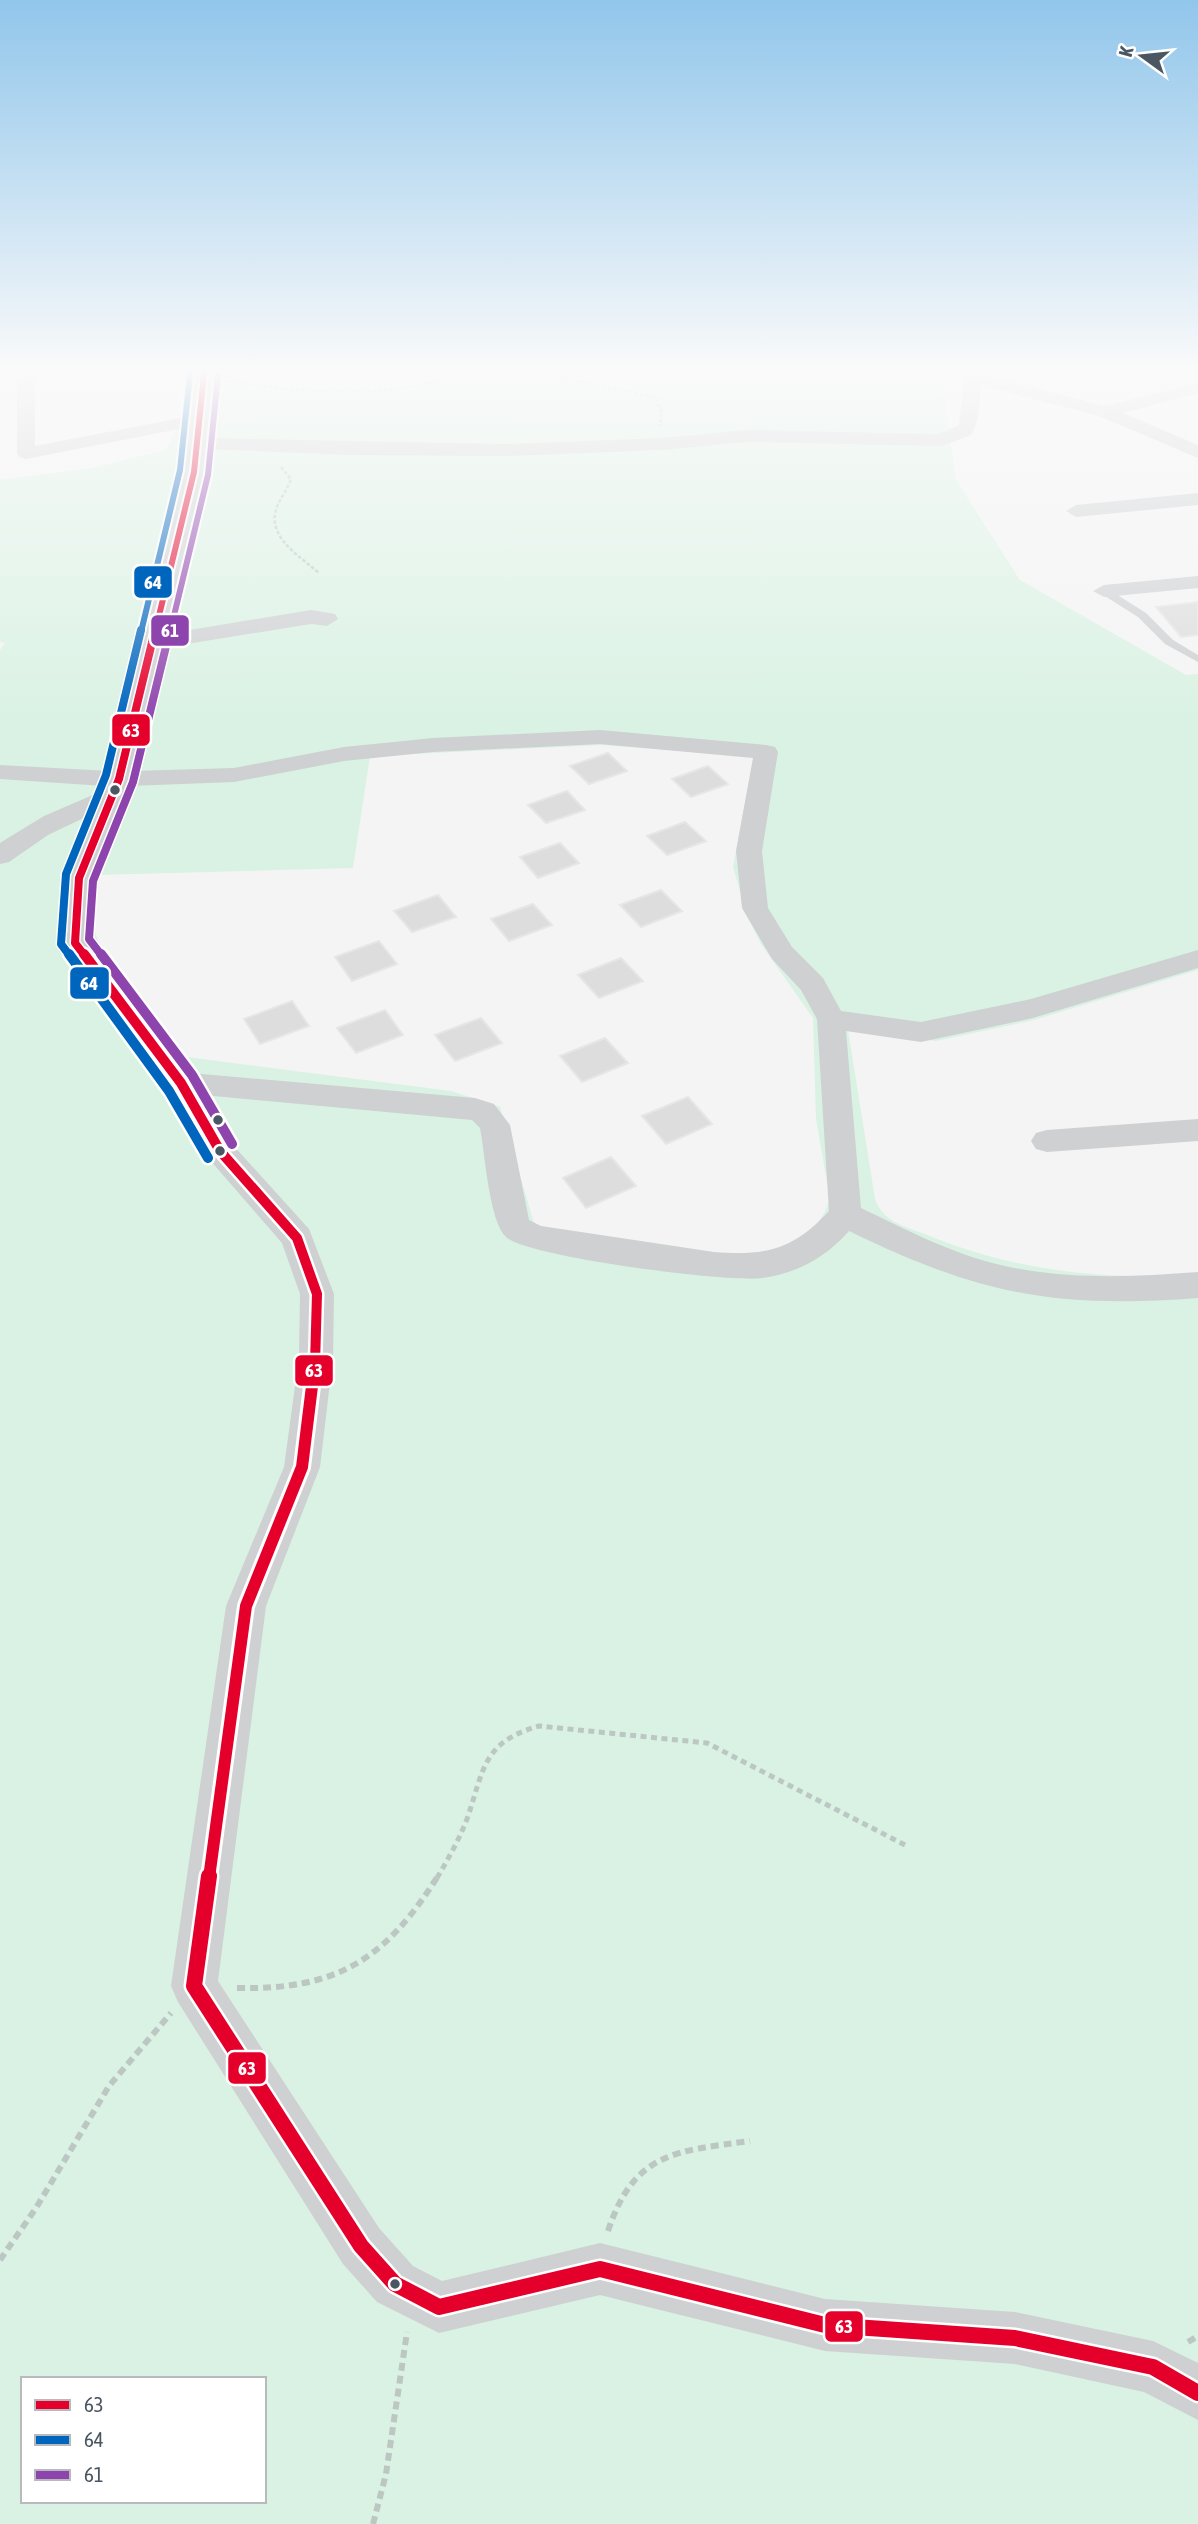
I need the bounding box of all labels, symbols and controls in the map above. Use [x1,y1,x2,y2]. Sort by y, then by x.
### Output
north arrow [1107,21,1177,91]
text: K [1114,44,1138,59]
line badge: 64 [133,565,173,599]
text: 64 [144,571,162,593]
line badge: 61 [150,614,190,647]
text: 61 [161,619,179,641]
line badge: 63 [111,713,151,747]
text: 63 [122,719,140,741]
unlabelled marker [108,783,122,797]
line badge: 64 [69,966,110,1000]
text: 64 [80,972,98,994]
unlabelled marker [211,1113,225,1127]
unlabelled marker [213,1144,227,1158]
line badge: 63 [294,1354,334,1387]
text: 63 [305,1359,323,1381]
line badge: 63 [227,2051,267,2085]
text: 63 [238,2057,256,2079]
unlabelled marker [388,2277,402,2291]
line badge: 63 [824,2310,864,2343]
text: 63 [835,2315,853,2337]
legend [21,2377,266,2503]
text: 63 [84,2392,104,2416]
text: 64 [84,2427,104,2451]
text: 61 [84,2462,104,2486]

